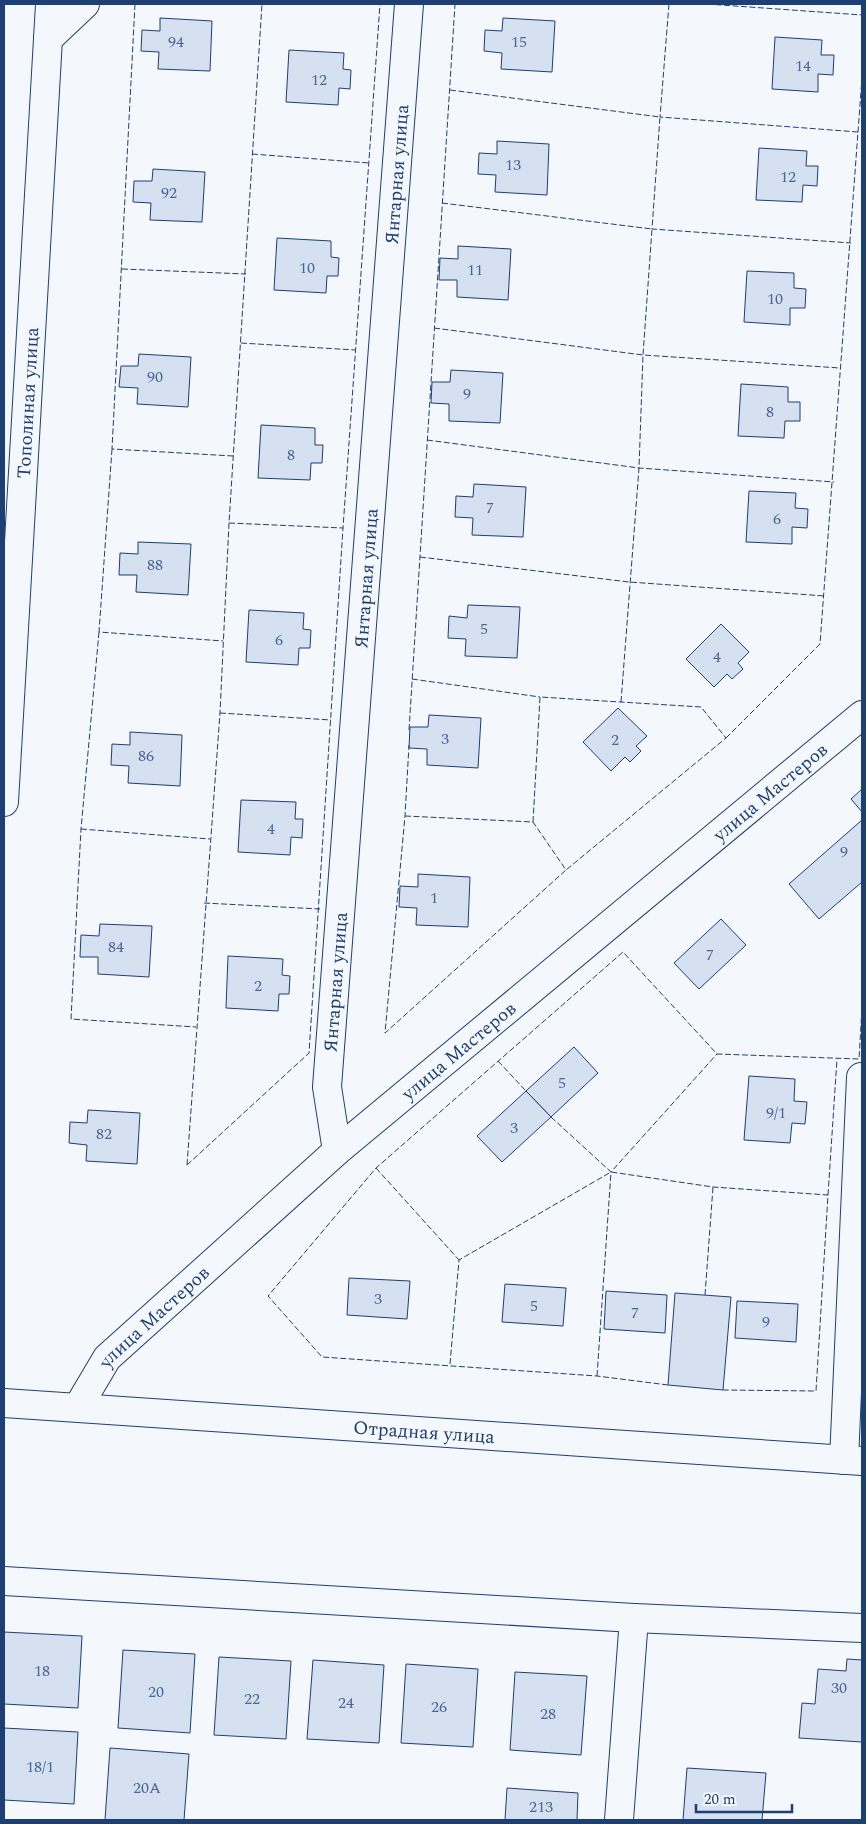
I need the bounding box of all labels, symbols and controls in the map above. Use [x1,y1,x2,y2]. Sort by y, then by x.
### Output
house number: 94 [168,30,184,54]
house number: 15 [511,30,527,54]
house number: 14 [795,54,811,78]
house number: 12 [311,68,327,92]
street label: Янтарная улица [378,103,417,246]
house number: 13 [505,153,521,177]
house number: 12 [780,165,796,189]
house number: 92 [161,181,177,205]
house number: 10 [299,256,315,280]
house number: 11 [467,258,483,282]
house number: 10 [767,287,783,311]
street label: Тополиная улица [10,326,47,479]
house number: 90 [147,365,163,389]
house number: 9 [463,382,471,406]
house number: 8 [766,400,774,424]
house number: 8 [287,443,295,467]
house number: 7 [486,496,494,520]
street label: Янтарная улица [347,506,387,650]
house number: 6 [773,507,781,531]
house number: 88 [147,553,163,577]
house number: 5 [480,617,488,641]
house number: 6 [275,628,283,652]
house number: 4 [713,645,721,669]
house number: 3 [441,727,449,751]
house number: 2 [611,728,619,752]
street label: улица Мастеров [706,736,835,850]
house number: 86 [138,744,154,768]
house number: 4 [267,817,275,841]
house number: 9 [840,840,848,864]
house number: 1 [430,886,438,910]
street label: Янтарная улица [317,910,356,1053]
house number: 84 [108,935,124,959]
house number: 7 [706,943,714,967]
house number: 2 [254,974,262,998]
street label: улица Мастеров [395,995,523,1109]
house number: 5 [558,1071,566,1095]
house number: 9/1 [766,1101,786,1125]
house number: 3 [510,1116,518,1140]
house number: 82 [96,1122,112,1146]
street label: улица Мастеров [91,1259,217,1375]
house number: 3 [374,1287,382,1311]
house number: 5 [530,1294,538,1318]
house number: 7 [631,1301,639,1325]
house number: 9 [762,1310,770,1334]
street label: Отрадная улица [352,1414,496,1452]
house number: 18 [34,1659,50,1683]
house number: 30 [831,1676,847,1700]
house number: 20 [148,1680,164,1704]
house number: 22 [244,1687,260,1711]
house number: 24 [338,1691,354,1715]
house number: 26 [431,1695,447,1719]
house number: 28 [540,1702,556,1726]
house number: 18/1 [26,1755,54,1779]
house number: 20А [133,1776,161,1800]
scale bar [696,1782,792,1814]
text: 20 m [704,1788,736,1811]
house number: 213 [529,1795,553,1819]

